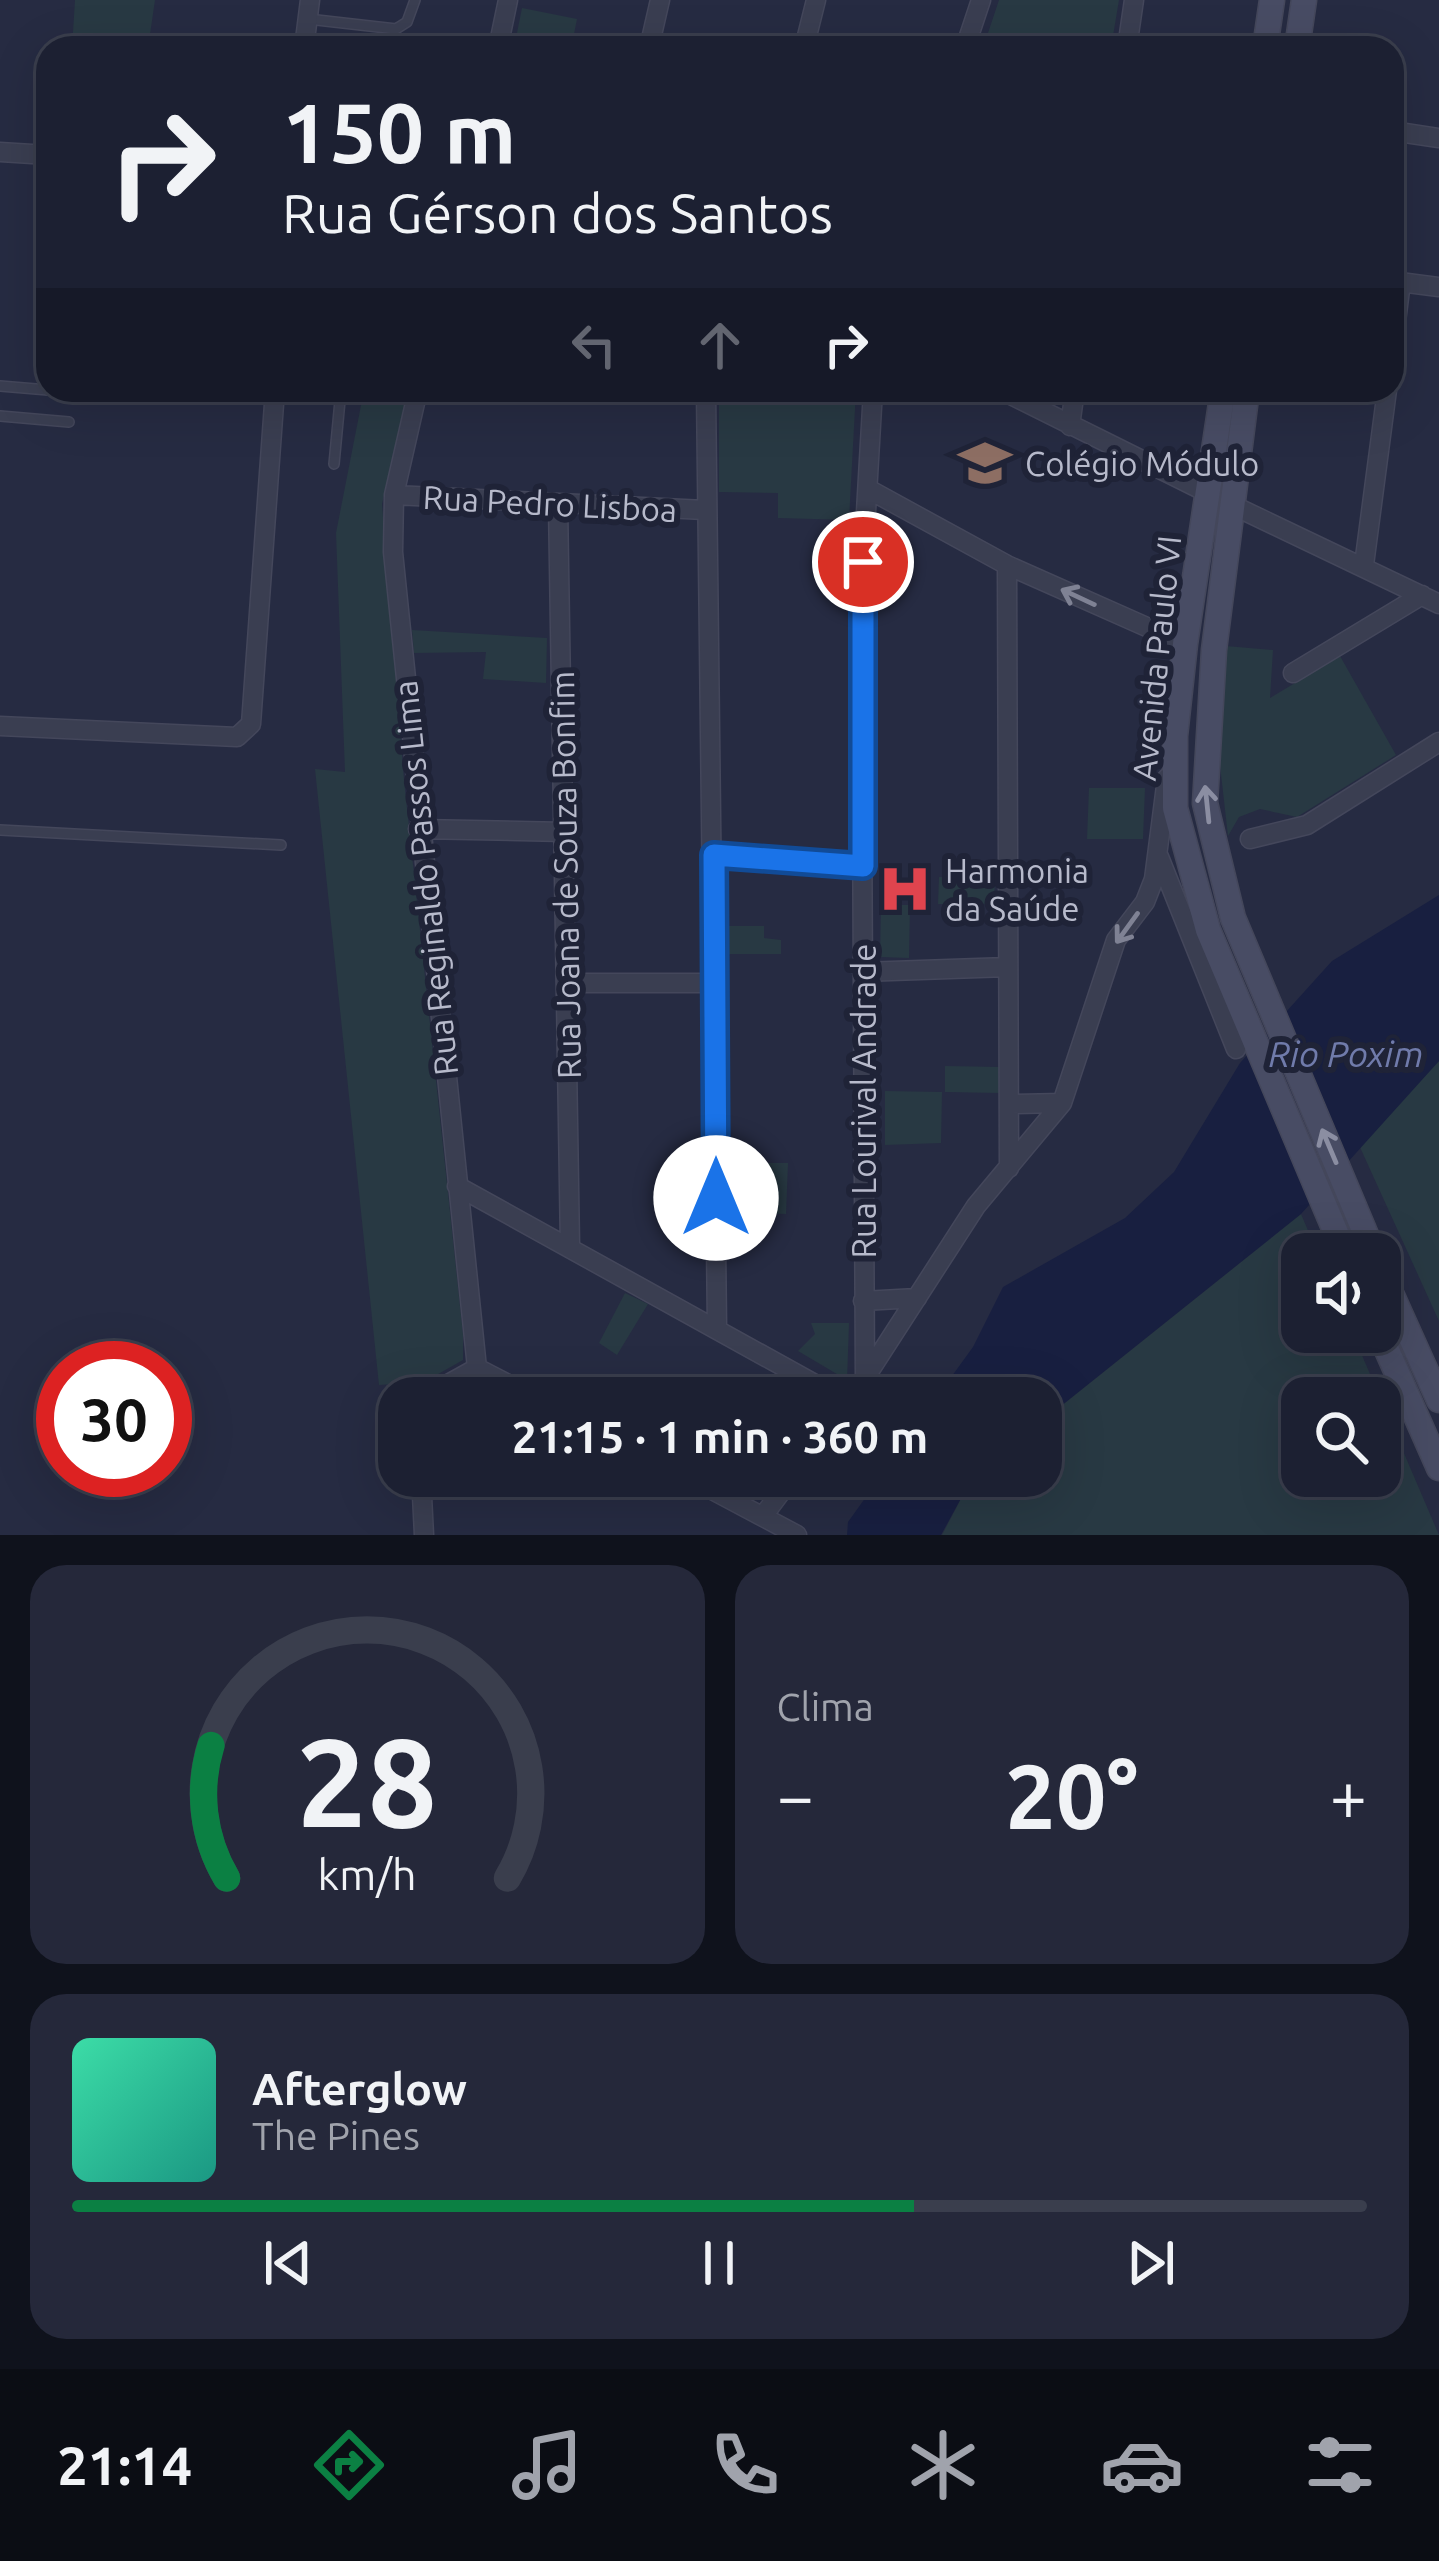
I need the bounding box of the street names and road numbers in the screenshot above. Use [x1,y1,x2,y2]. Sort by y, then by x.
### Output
street label: Rua Pedro Lisboa [422,478,678,528]
street label: Avenida Paulo VI [1125,534,1187,782]
street label: Rua Joana de Souza Bonfim [543,671,587,1079]
street label: Rua Reginaldo Passos Lima [386,679,464,1077]
street label: Rua Lourival Andrade [845,943,882,1259]

